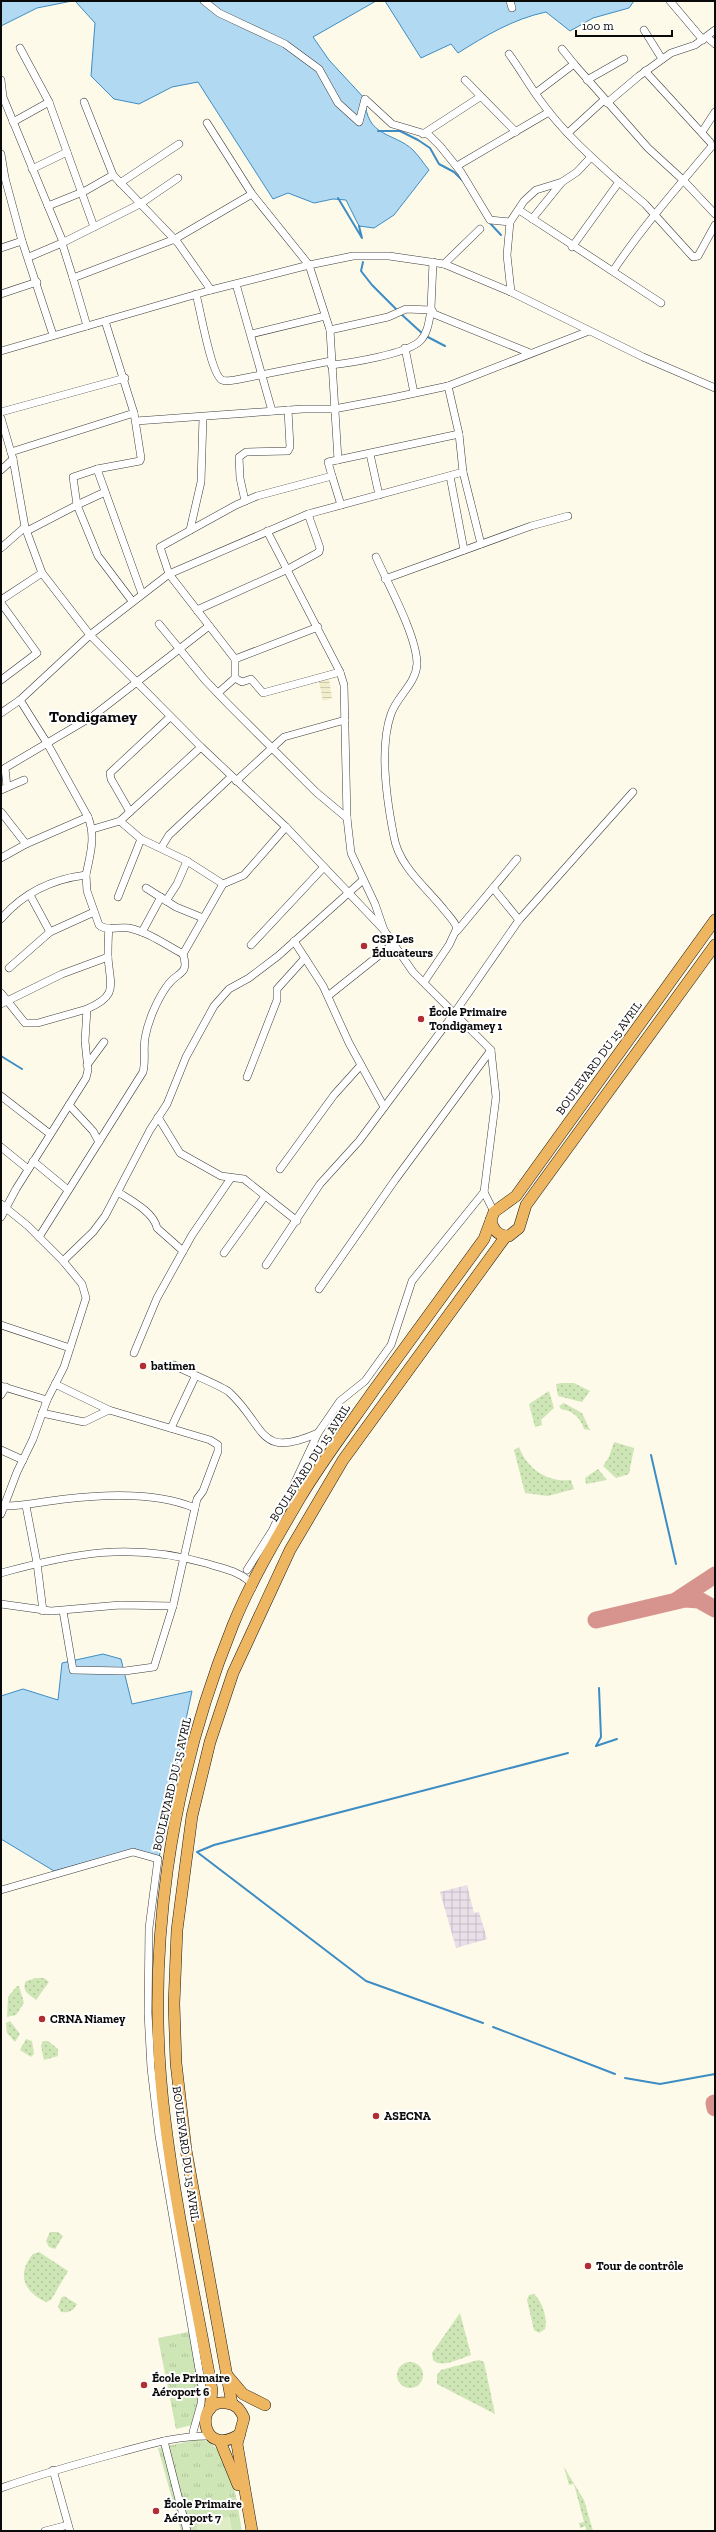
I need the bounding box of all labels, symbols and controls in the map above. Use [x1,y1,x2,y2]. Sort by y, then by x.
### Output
scale bar [576,12,672,38]
text: 100 m [582,19,614,33]
district label: Tondigamey [49,707,138,726]
place label: CSP Les Éducateurs [372,932,434,960]
marker: CSP Les Éducateurs [359,941,369,951]
street label: BOULEVARD DU 15 AVRIL [553,998,645,1117]
place label: École Primaire Tondigamey 1 [429,1005,507,1033]
marker: École Primaire Tondigamey 1 [416,1014,426,1024]
place label: batimen [150,1359,195,1373]
marker: batimen [138,1361,148,1371]
street label: BOULEVARD DU 15 AVRIL [267,1401,353,1524]
street label: BOULEVARD DU 15 AVRIL [150,1715,194,1852]
place label: CRNA Niamey [50,2012,126,2026]
marker: CRNA Niamey [37,2014,47,2024]
street label: BOULEVARD DU 15 AVRIL [170,2085,203,2223]
place label: ASECNA [384,2109,432,2123]
marker: ASECNA [371,2111,381,2121]
place label: Tour de contrôle [596,2259,684,2273]
marker: Tour de contrôle [583,2261,593,2271]
place label: École Primaire Aéroport 6 [152,2371,230,2399]
marker: École Primaire Aéroport 6 [139,2380,149,2390]
place label: École Primaire Aéroport 7 [164,2497,242,2525]
marker: École Primaire Aéroport 7 [151,2506,161,2516]

